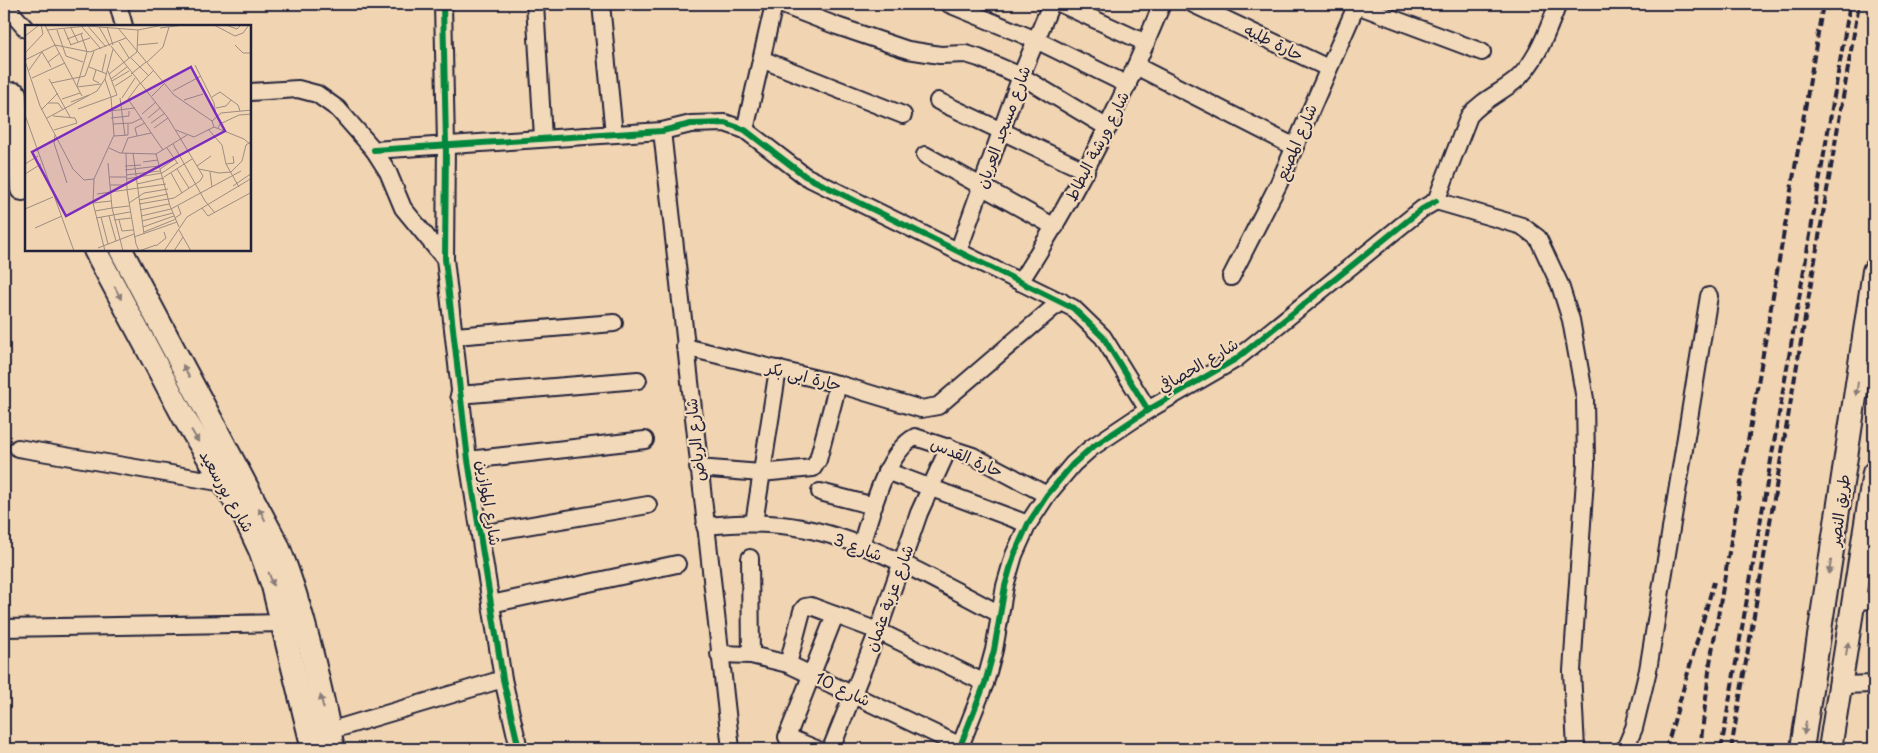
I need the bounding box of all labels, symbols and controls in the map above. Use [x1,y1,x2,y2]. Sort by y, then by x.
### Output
street label: حارة طلبه [1241,16,1308,66]
inset map [25,25,251,251]
street label: شارع مسجد العريان [969,62,1036,192]
street label: شارع ورشة البطاط [1058,86,1135,205]
street label: شارع المصنع [1268,100,1323,184]
one-way arrow [114,286,122,300]
street label: شارع الحصافي [1153,331,1243,398]
street label: حارة ابى بكر [762,354,844,396]
one-way arrow [182,364,190,378]
one-way arrow [1853,381,1861,397]
street label: شارع الرياض [678,397,711,483]
one-way arrow [191,430,200,443]
street label: حارة القدس [928,430,1007,482]
street label: شارع بورسعيد [194,445,261,537]
street label: شارع الموازين [470,458,509,547]
street label: طريق النصر [1821,472,1855,549]
one-way arrow [258,507,266,522]
street label: شارع 3 [830,526,886,567]
street label: شارع عزبة عثمان [858,541,919,655]
one-way arrow [1826,559,1834,575]
one-way arrow [268,572,275,587]
one-way arrow [1843,641,1851,657]
street label: شارع 10 [811,665,875,712]
one-way arrow [318,694,326,709]
one-way arrow [1801,720,1809,736]

